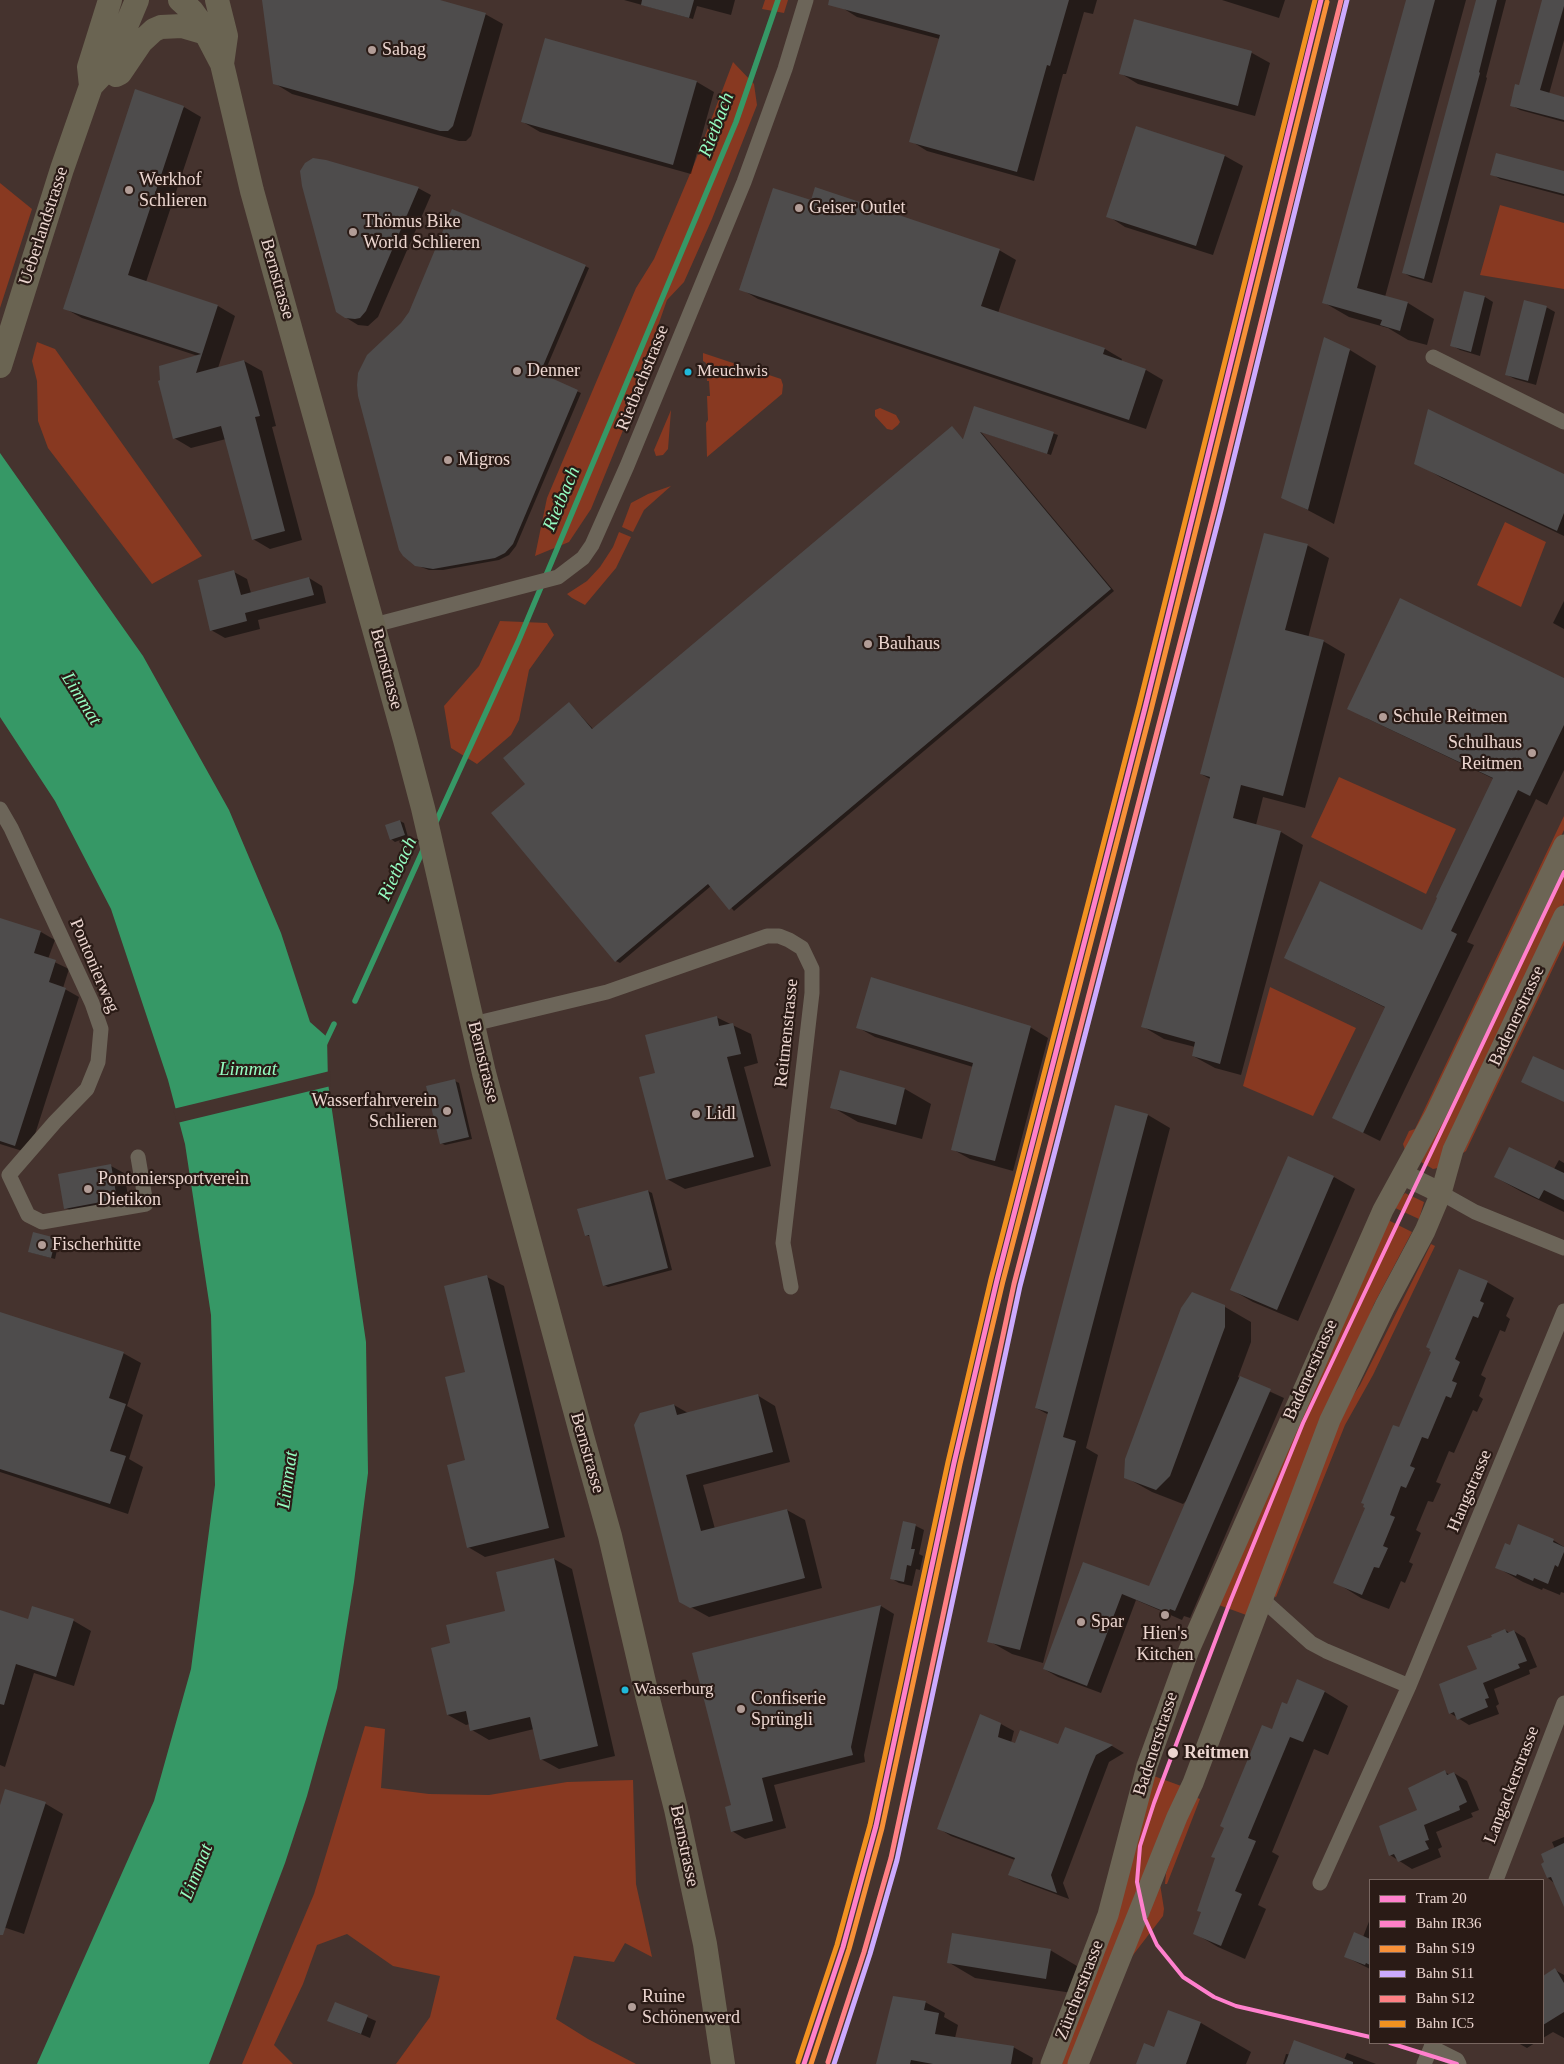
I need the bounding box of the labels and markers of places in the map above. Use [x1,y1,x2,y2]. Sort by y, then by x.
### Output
place label: Sabag [382,39,426,61]
marker: Sabag [366,44,378,56]
place label: Werkhof Schlieren [139,169,207,212]
marker: Werkhof Schlieren [123,184,135,196]
place label: Geiser Outlet [809,197,905,219]
marker: Geiser Outlet [793,202,805,214]
place label: Thömus Bike World Schlieren [363,211,480,253]
marker: Thömus Bike World Schlieren [347,226,359,238]
place label: Denner [527,360,580,382]
place label: Meuchwis [697,362,768,382]
marker: Denner [511,365,523,377]
marker: Meuchwis [683,367,693,377]
place label: Migros [458,449,510,471]
marker: Migros [442,454,454,466]
place label: Bauhaus [878,633,940,655]
marker: Bauhaus [862,638,874,650]
place label: Schule Reitmen [1393,706,1507,728]
marker: Schule Reitmen [1377,711,1389,723]
place label: Schulhaus Reitmen [1448,732,1522,774]
marker: Schulhaus Reitmen [1526,747,1538,759]
place label: Wasserfahrverein Schlieren [312,1090,437,1132]
place label: Lidl [706,1103,736,1125]
marker: Wasserfahrverein Schlieren [441,1105,453,1117]
marker: Lidl [690,1108,702,1120]
place label: Pontoniersportverein Dietikon [98,1168,249,1210]
marker: Pontoniersportverein Dietikon [82,1183,94,1195]
place label: Fischerhütte [52,1234,141,1256]
marker: Fischerhütte [36,1239,48,1251]
marker: Hien's Kitchen [1159,1609,1171,1621]
place label: Spar [1091,1611,1124,1633]
marker: Spar [1075,1616,1087,1628]
place label: Hien's Kitchen [1137,1623,1193,1666]
place label: Wasserburg [634,1680,714,1700]
marker: Wasserburg [620,1685,630,1695]
place label: Confiserie Sprüngli [751,1688,826,1730]
marker: Confiserie Sprüngli [735,1703,747,1715]
place label: Reitmen [1184,1742,1249,1764]
marker: Reitmen [1166,1746,1180,1760]
place label: Ruine Schönenwerd [642,1986,740,2028]
marker: Ruine Schönenwerd [626,2001,638,2013]

